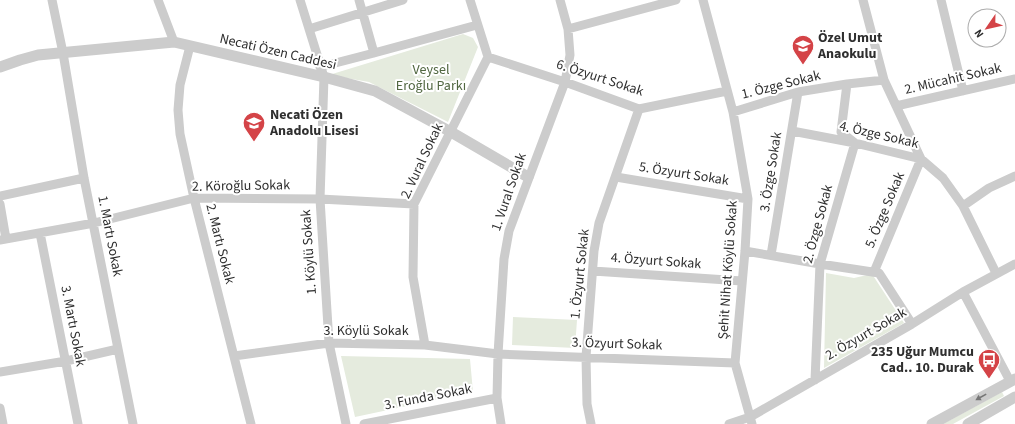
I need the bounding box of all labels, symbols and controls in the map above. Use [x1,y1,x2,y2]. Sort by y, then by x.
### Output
north arrow [967,8,1007,48]
text: N [971,26,987,41]
place label: Özel Umut Anaokulu [817,28,883,64]
street label: Necati Özen Caddesi [218,29,338,75]
school or university icon: Özel Umut Anaokulu [790,33,816,66]
street label: 6. Özyurt Sokak [554,54,646,102]
street label: 2. Mücahit Sokak [903,58,1003,100]
park label: Veysel Eroğlu Parkı [396,60,466,96]
street label: 1. Özge Sokak [739,66,823,104]
place label: Necati Özen Anadolu Lisesi [269,105,359,141]
school or university icon: Necati Özen Anadolu Lisesi [241,110,267,143]
street label: 4. Özge Sokak [837,116,921,154]
street label: 2. Vural Sokak [396,120,448,202]
street label: 3. Özge Sokak [755,130,787,213]
street label: 1. Vural Sokak [486,150,532,234]
street label: 5. Özyurt Sokak [638,157,730,191]
street label: 5. Özge Sokak [860,169,910,251]
street label: 2. Köroğlu Sokak [192,175,290,197]
street label: 2. Özge Sokak [798,182,838,266]
street label: 1. Martı Sokak [92,194,128,278]
street label: Şehit Nihat Köylü Sokak [713,200,743,340]
street label: 2. Martı Sokak [200,202,240,286]
street label: 1. Köylü Sokak [296,209,322,295]
street label: 1. Özyurt Sokak [565,228,595,320]
street label: 4. Özyurt Sokak [610,248,702,274]
street label: 3. Martı Sokak [55,284,91,368]
street label: 2. Özyurt Sokak [822,303,910,365]
street label: 3. Köylü Sokak [323,321,409,341]
street label: 3. Özyurt Sokak [571,332,663,356]
place label: 235 Uğur Mumcu Cad.. 10. Durak [871,342,974,378]
bus stop icon: 235 Uğur Mumcu Cad.. 10. Durak [976,347,1002,380]
street label: 3. Funda Sokak [383,379,473,415]
one-way arrow [975,394,987,401]

